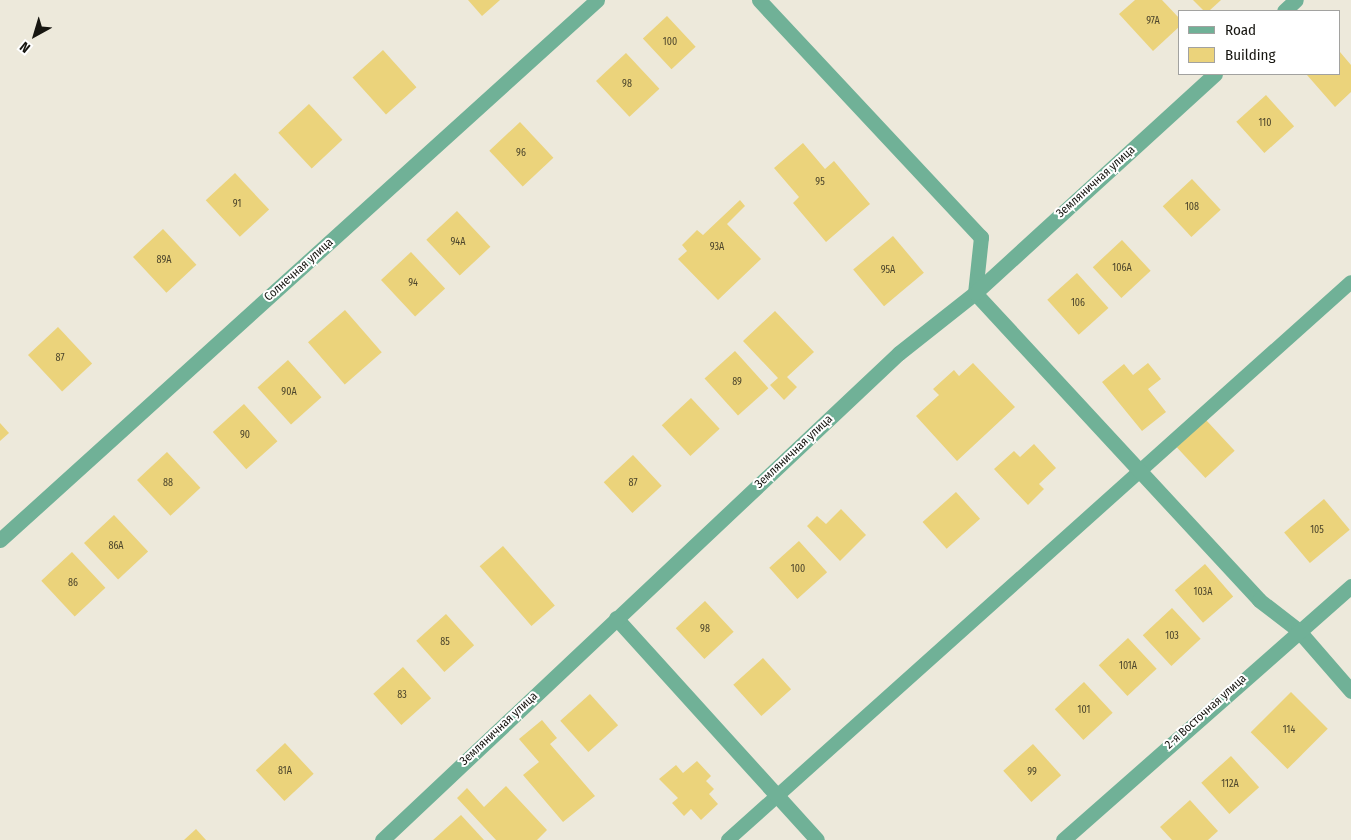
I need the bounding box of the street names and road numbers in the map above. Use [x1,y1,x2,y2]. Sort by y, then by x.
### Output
street label: Земляничная улица [1054,143,1138,221]
street label: Солнечная улица [262,235,336,305]
street label: Земляничная улица [752,412,836,492]
street label: 2-я Восточная улица [1162,672,1250,752]
street label: Земляничная улица [457,689,541,769]

